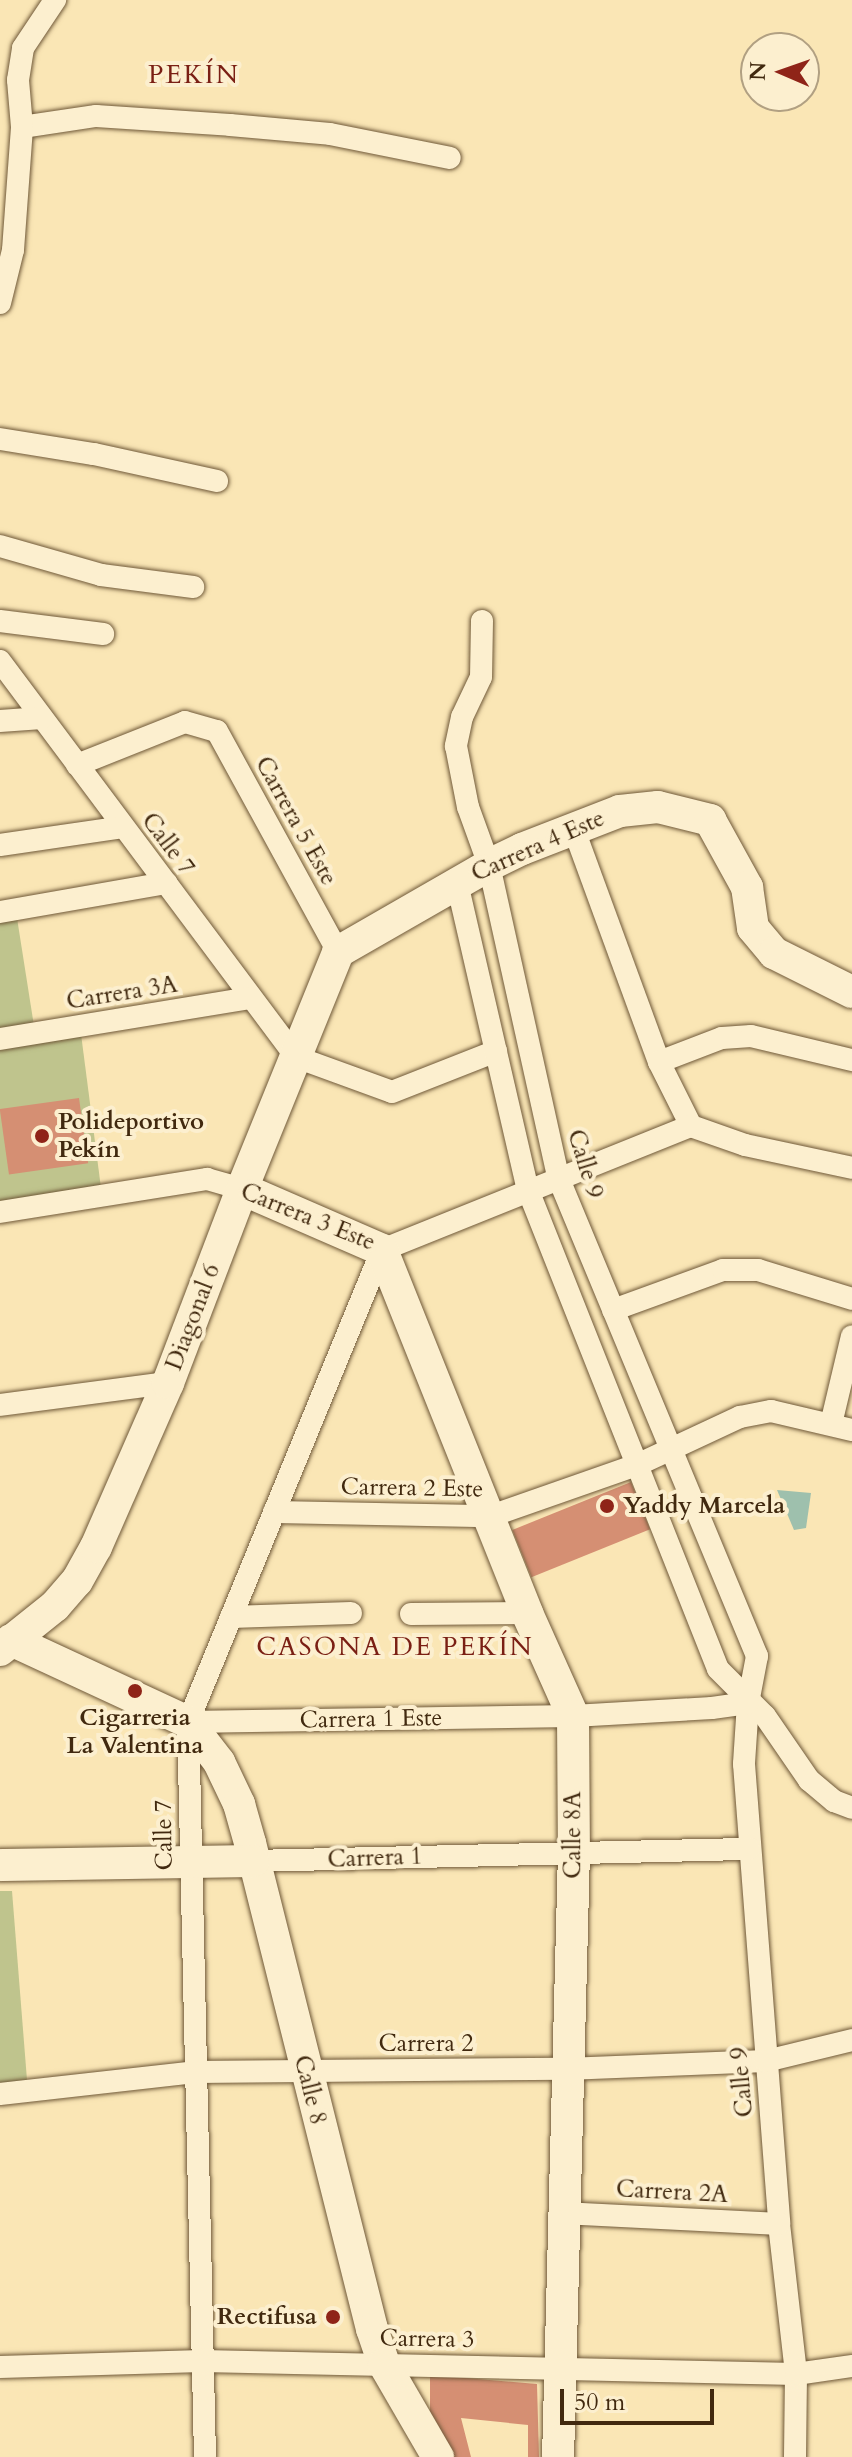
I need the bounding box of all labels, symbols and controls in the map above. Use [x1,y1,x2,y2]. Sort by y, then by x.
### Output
north arrow [740,32,820,112]
district label: PEKÍN [148,59,240,91]
text: N [743,61,773,81]
street label: Carrera 5 Este [249,752,343,890]
street label: Carrera 4 Este [467,804,609,888]
street label: Calle 7 [135,807,201,881]
street label: Carrera 3A [64,970,180,1016]
place label: Polideportivo Pekín [58,1108,204,1164]
street label: Calle 9 [561,1126,609,1202]
marker: Polideportivo Pekín [33,1127,51,1145]
street label: Carrera 3 Este [236,1177,380,1257]
street label: Diagonal 6 [160,1260,226,1374]
street label: Carrera 2 Este [340,1472,484,1504]
place label: Yaddy Marcela [623,1492,785,1520]
marker: Yaddy Marcela [598,1497,616,1515]
district label: CASONA DE PEKÍN [256,1631,534,1663]
marker: Cigarreria La Valentina [126,1682,144,1700]
street label: Carrera 1 Este [299,1703,443,1735]
place label: Cigarreria La Valentina [67,1704,203,1760]
street label: Calle 8A [559,1791,587,1879]
street label: Calle 7 [149,1799,179,1871]
street label: Carrera 1 [327,1842,423,1874]
street label: Carrera 2 [379,2030,473,2058]
street label: Calle 9 [725,2046,759,2118]
street label: Calle 8 [287,2052,333,2128]
street label: Carrera 2A [615,2175,729,2209]
place label: Rectifusa [217,2303,317,2331]
marker: Rectifusa [324,2308,342,2326]
street label: Carrera 3 [379,2324,475,2354]
scale bar [564,2373,718,2423]
text: 50 m [574,2386,625,2419]

